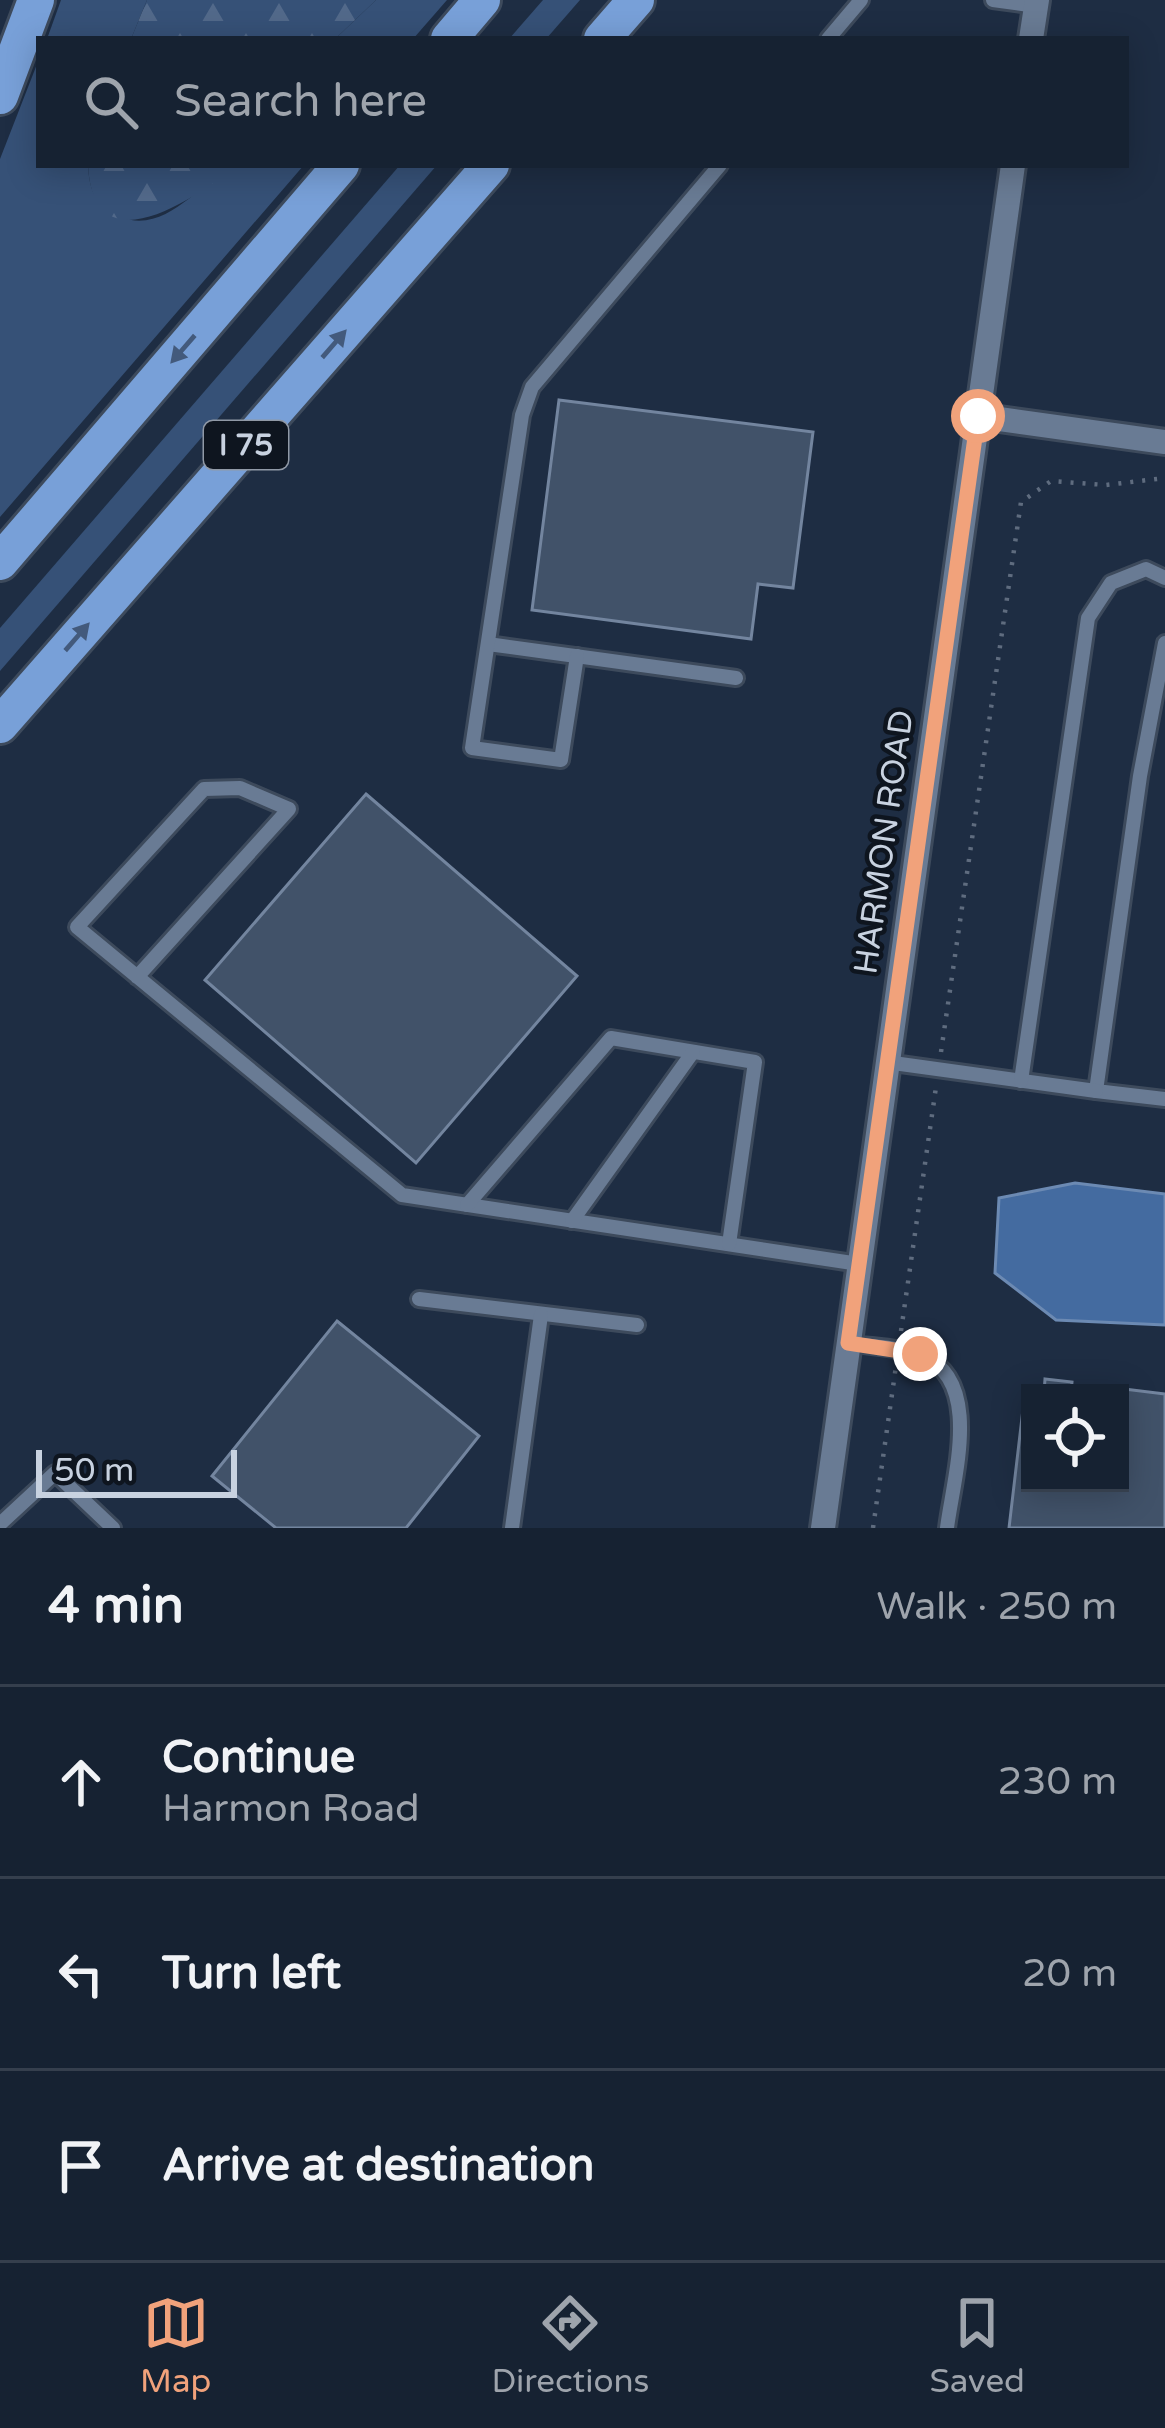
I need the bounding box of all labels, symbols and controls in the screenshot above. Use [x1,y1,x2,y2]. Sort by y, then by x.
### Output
search box [36,36,1129,168]
icon: search [78,69,144,135]
text: Search here [174,75,427,129]
one-way arrow [320,329,347,359]
one-way arrow [170,334,197,364]
route start [951,389,1005,443]
road number: I 75 [204,421,288,469]
one-way arrow [63,623,90,652]
street label: HARMON ROAD [846,708,922,976]
route end [893,1327,947,1381]
map controls [1021,1384,1129,1492]
button: locate [1021,1384,1129,1492]
scale bar [36,1444,237,1497]
text: 50 m [54,1451,134,1490]
text: 4 min [48,1575,184,1637]
text: Walk · 250 m [876,1583,1117,1630]
text: Continue [162,1731,355,1785]
icon: ahead [48,1749,114,1815]
text: 230 m [998,1758,1117,1805]
text: Harmon Road [162,1785,420,1832]
icon: left [48,1941,114,2007]
text: Turn left [162,1947,341,2001]
text: 20 m [1022,1950,1117,1997]
icon: arrive [48,2133,114,2199]
text: Arrive at destination [162,2139,594,2193]
tab: Map [140,2290,211,2401]
tab: Directions [491,2290,649,2401]
tab: Saved [930,2290,1025,2401]

